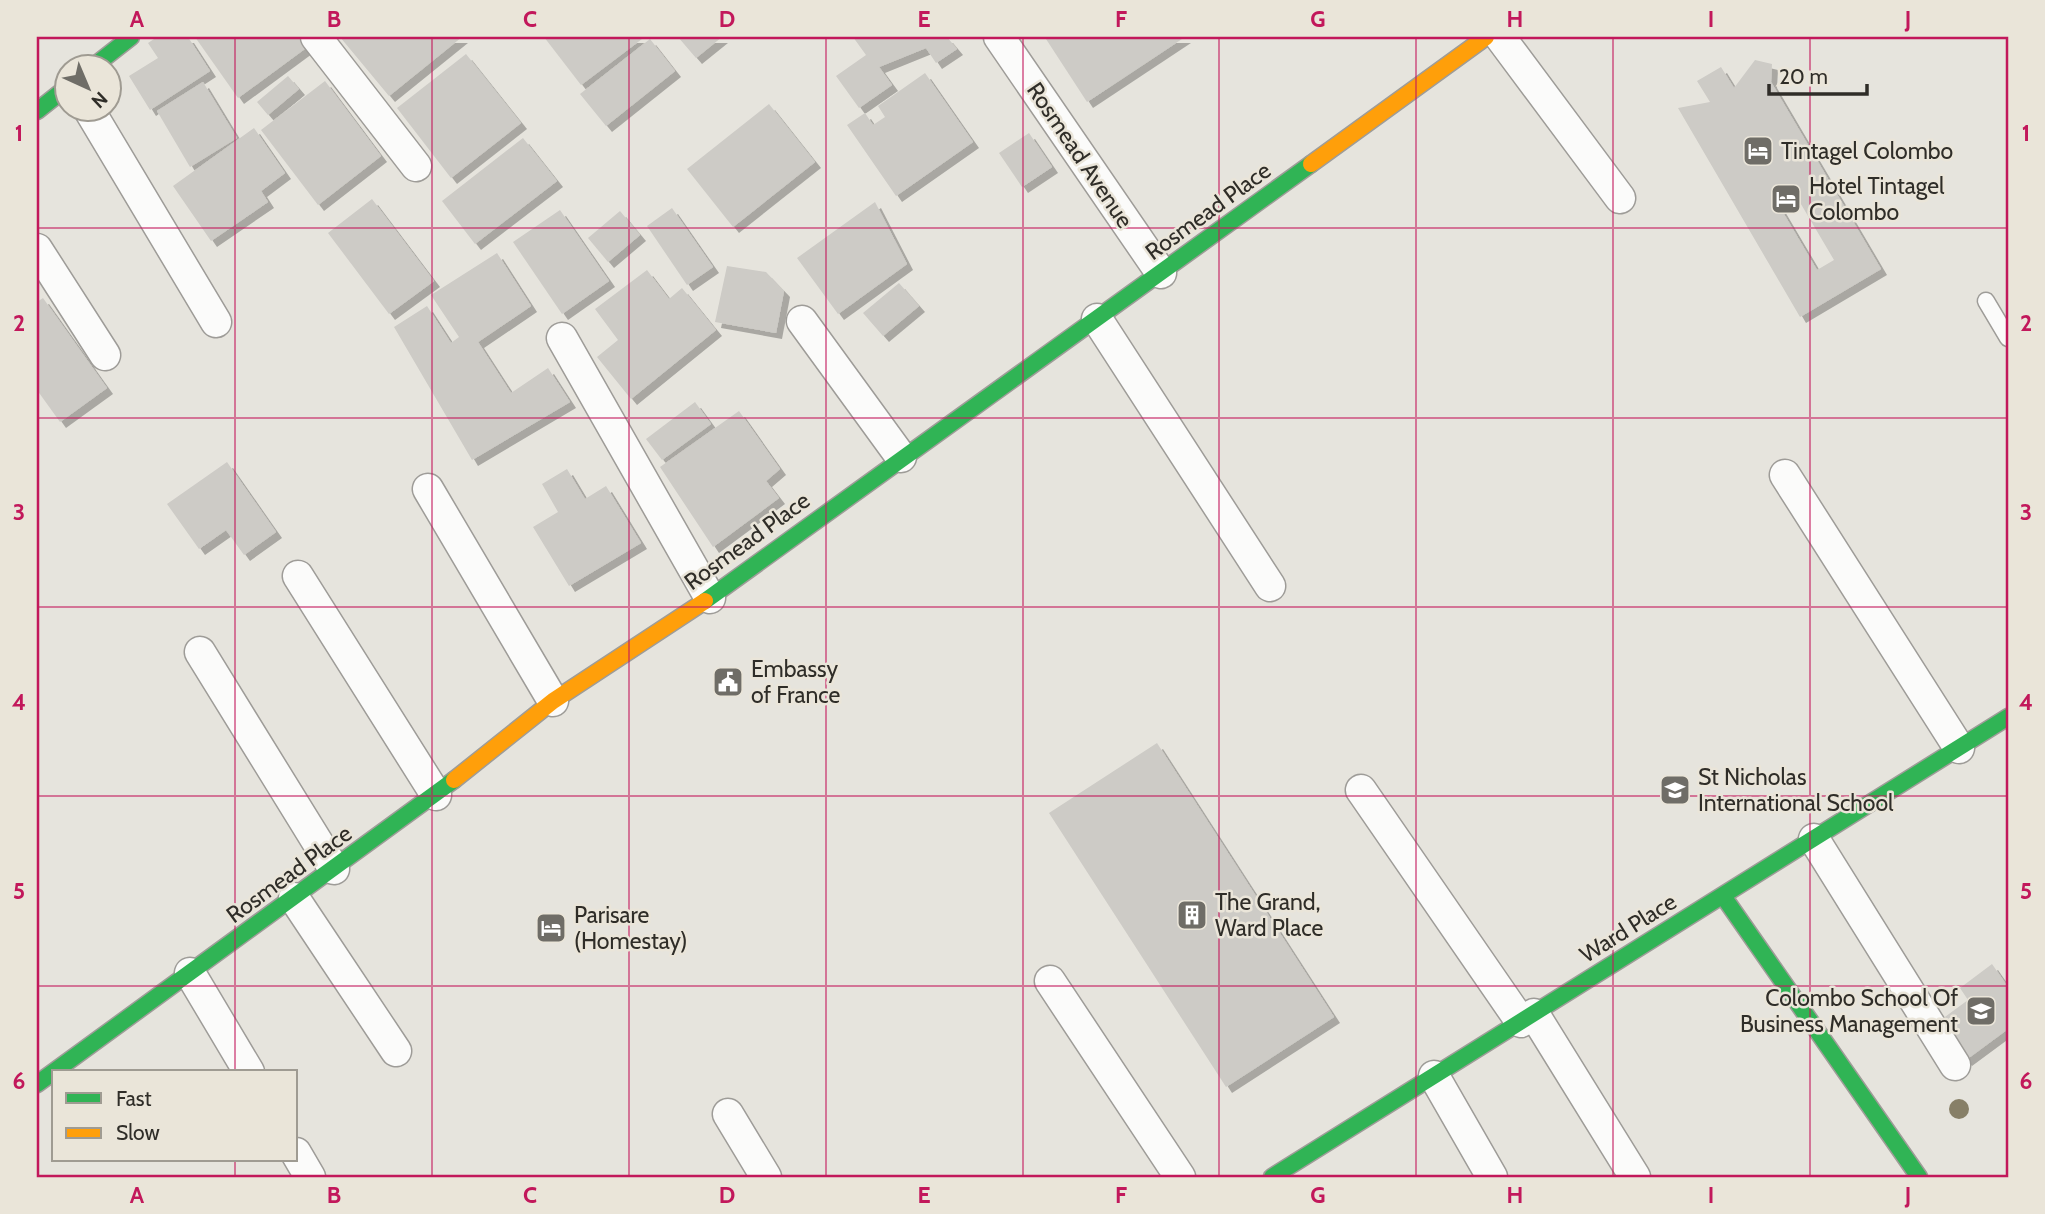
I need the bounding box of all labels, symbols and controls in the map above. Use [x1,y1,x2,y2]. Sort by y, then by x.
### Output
text: A [130,5,145,33]
text: B [327,5,341,33]
text: C [523,5,537,33]
text: D [719,5,735,33]
text: E [917,5,931,33]
text: F [1115,5,1127,33]
text: G [1310,5,1326,33]
text: H [1507,5,1523,33]
text: I [1708,5,1714,33]
text: J [1904,5,1911,33]
north arrow [52,52,122,122]
scale bar [1769,52,1867,96]
text: 20 m [1779,64,1828,89]
street label: Rosmead Avenue [1021,77,1139,233]
text: N [87,87,112,113]
text: 1 [15,119,23,147]
text: 1 [2022,119,2030,147]
hotel icon: Tintagel Colombo [1741,134,1775,168]
place label: Tintagel Colombo [1781,137,1953,165]
street label: Rosmead Place [1140,156,1276,266]
place label: Hotel Tintagel Colombo [1809,172,1945,226]
hotel icon: Hotel Tintagel Colombo [1769,182,1803,216]
text: 2 [13,309,25,337]
text: 2 [2020,309,2032,337]
street label: Rosmead Place [679,486,815,596]
text: 3 [13,498,25,526]
text: 3 [2020,498,2032,526]
place label: Embassy of France [751,655,841,709]
public building icon: Embassy of France [711,665,745,699]
text: 4 [12,688,26,716]
text: 4 [2019,688,2033,716]
place label: St Nicholas International School [1698,763,1894,817]
school or university icon: St Nicholas International School [1658,773,1692,807]
street label: Rosmead Place [221,819,357,929]
text: 5 [13,877,25,905]
text: 5 [2020,877,2032,905]
street label: Ward Place [1575,887,1682,969]
place label: The Grand, Ward Place [1215,888,1324,942]
building icon: The Grand, Ward Place [1175,898,1209,932]
place label: Parisare (Homestay) [574,901,688,955]
hotel icon: Parisare (Homestay) [534,911,568,945]
place label: Colombo School Of Business Management [1740,984,1958,1038]
school or university icon: Colombo School Of Business Management [1964,994,1998,1028]
text: 6 [13,1067,25,1095]
text: 6 [2020,1067,2032,1095]
legend [52,1070,298,1162]
text: Fast [116,1086,152,1111]
text: Slow [116,1120,160,1145]
text: A [130,1181,145,1209]
text: B [327,1181,341,1209]
text: C [523,1181,537,1209]
text: D [719,1181,735,1209]
text: E [917,1181,931,1209]
text: F [1115,1181,1127,1209]
text: G [1310,1181,1326,1209]
text: H [1507,1181,1523,1209]
text: I [1708,1181,1714,1209]
text: J [1904,1181,1911,1209]

